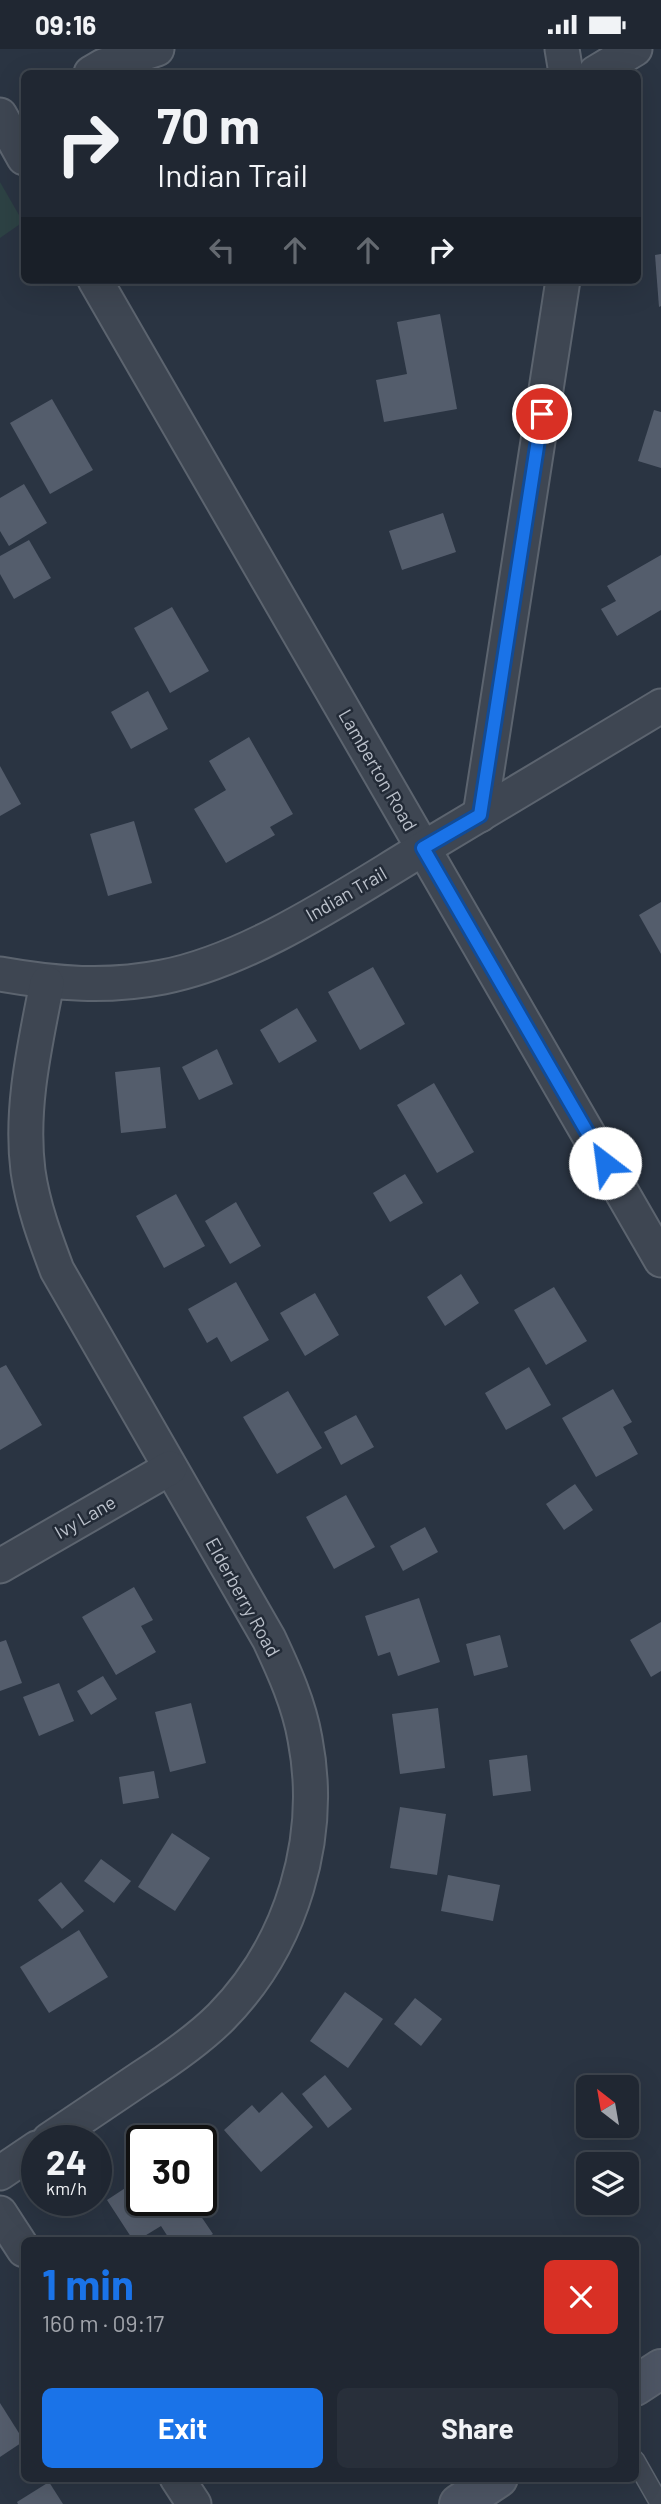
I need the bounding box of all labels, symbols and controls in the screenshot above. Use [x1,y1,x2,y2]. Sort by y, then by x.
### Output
text: 09:16 [35,9,96,40]
text: 70 m [157,95,260,154]
icon: right [42,98,133,189]
text: Indian Trail [157,155,308,193]
icon: left [203,231,241,269]
icon: ahead [276,231,314,269]
icon: ahead [349,231,387,269]
icon: right [422,231,460,269]
pin [512,384,572,444]
icon: arrive [523,395,561,433]
street label: Lamberton Road [334,705,423,835]
street label: Indian Trail [301,861,390,926]
position arrow [568,1126,642,1200]
street label: Ivy Lane [50,1490,120,1543]
street label: Elderberry Road [201,1533,286,1660]
north arrow [576,2075,639,2139]
map controls [576,2075,639,2215]
speed limit sign: 30 [126,2125,217,2216]
text: 24 [46,2140,87,2182]
button: layers [576,2152,639,2215]
text: km/h [46,2177,87,2199]
text: 1 min [42,2258,134,2308]
button: close [544,2260,618,2334]
text: 160 m · 09:17 [42,2309,164,2337]
button: Exit [42,2388,323,2468]
button: Share [337,2388,618,2468]

